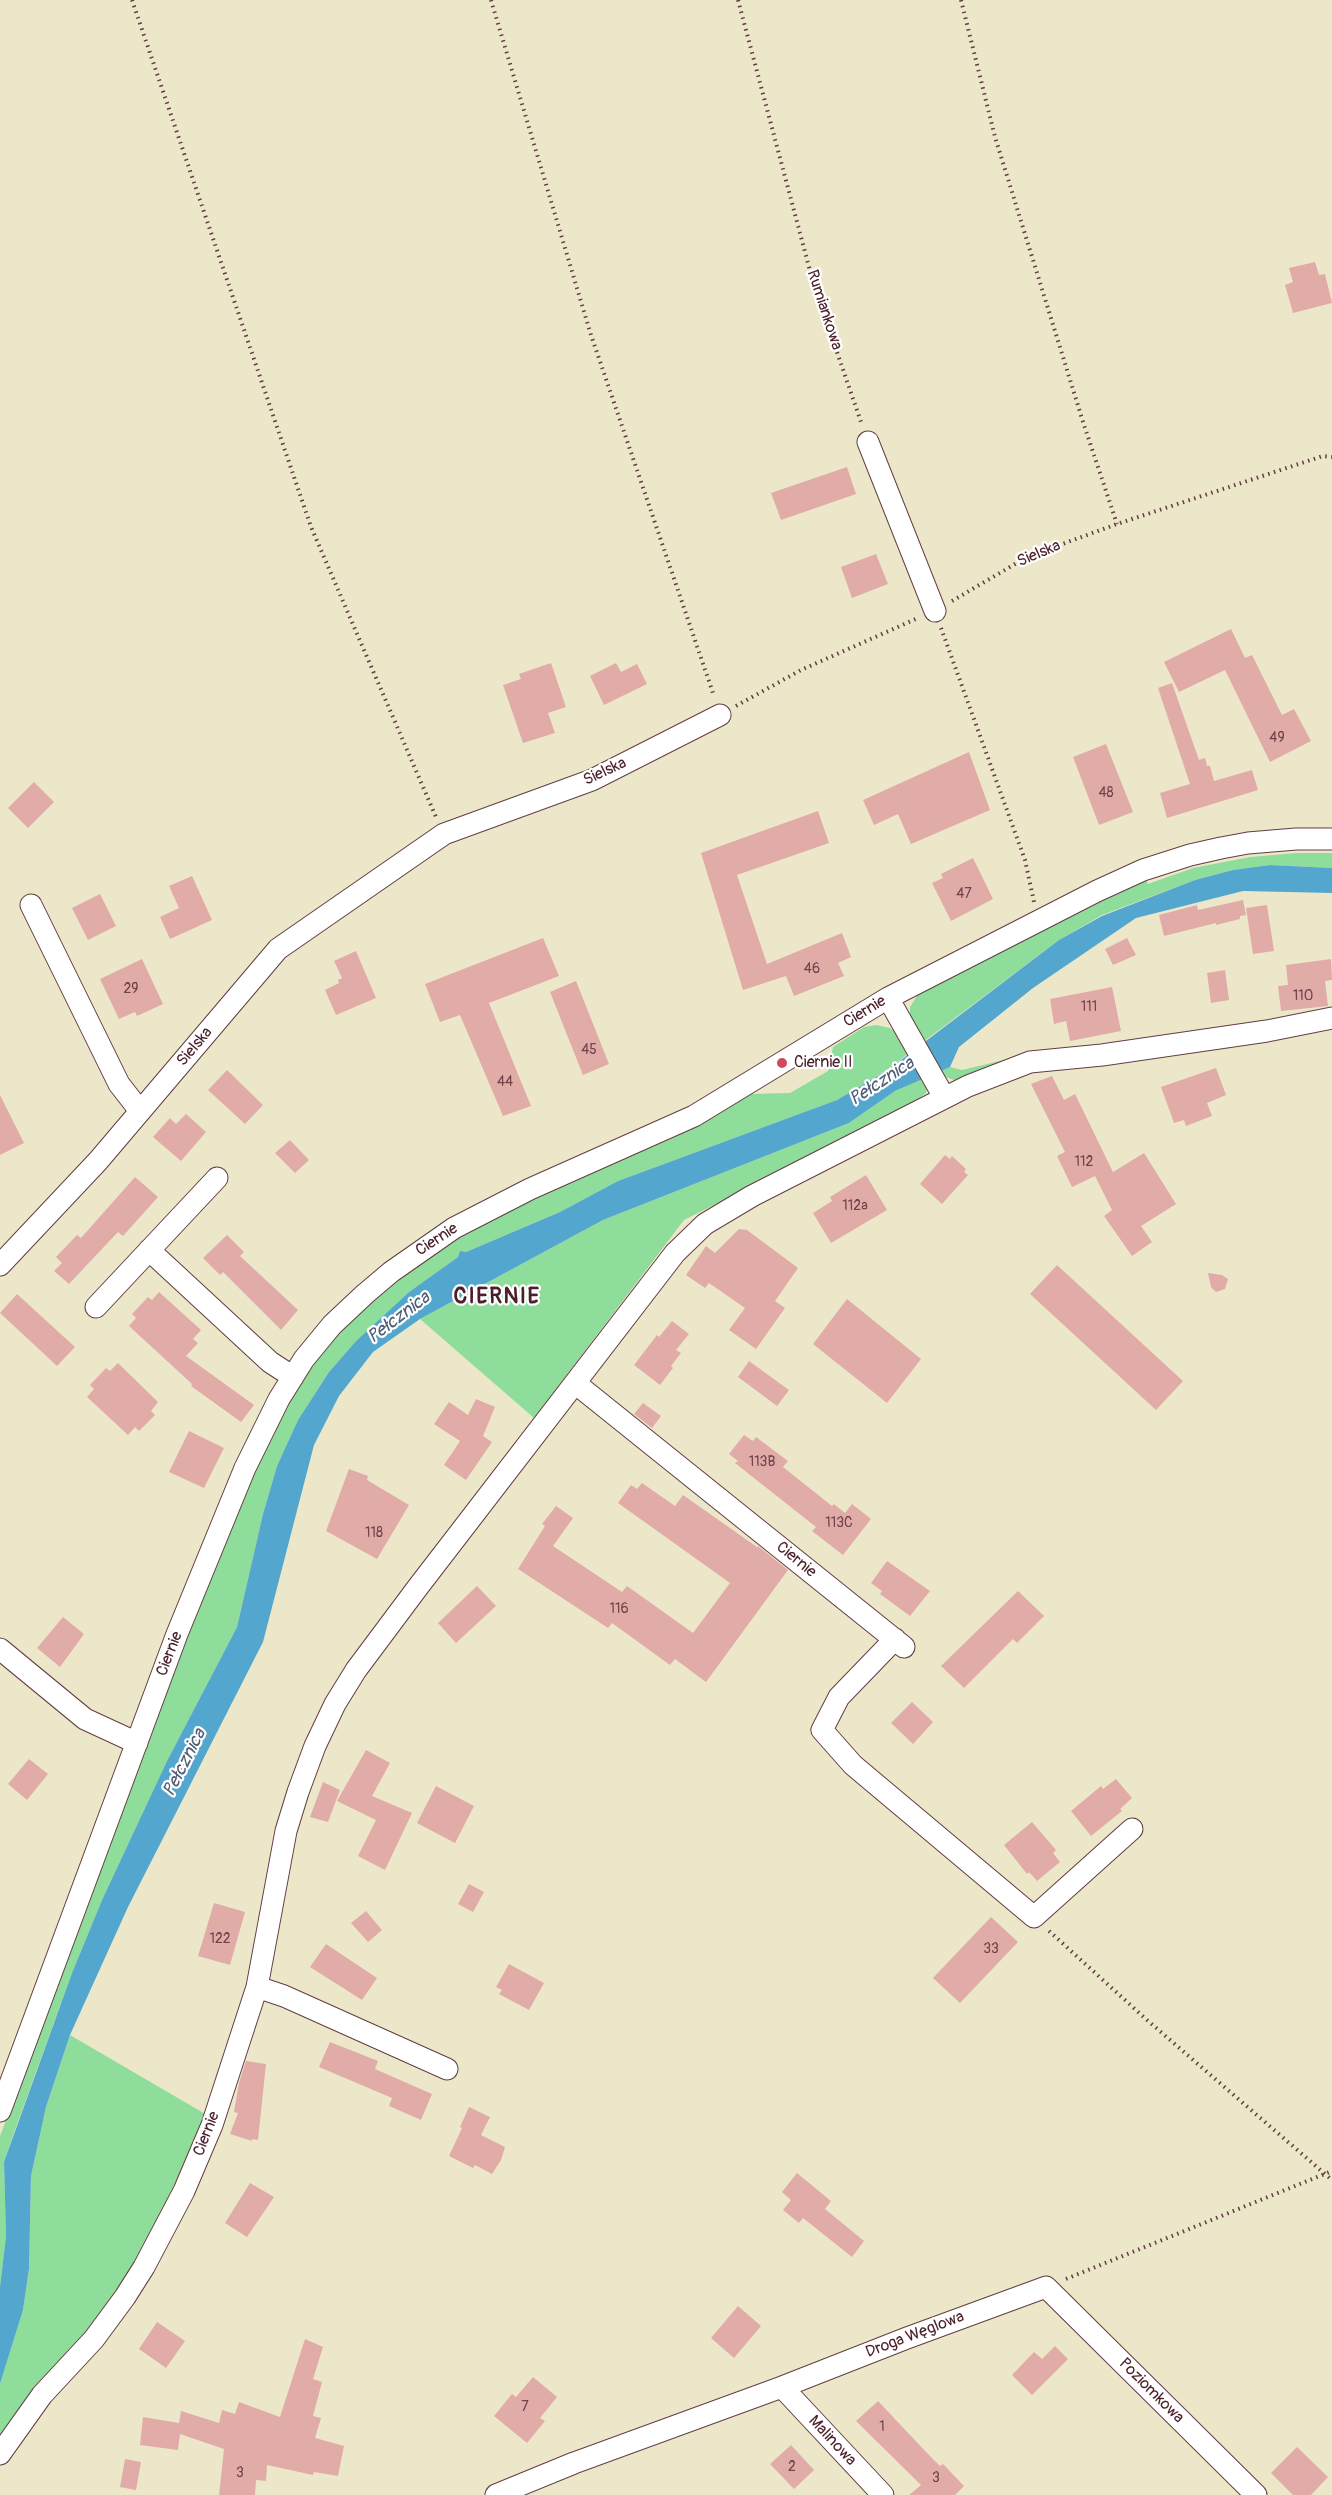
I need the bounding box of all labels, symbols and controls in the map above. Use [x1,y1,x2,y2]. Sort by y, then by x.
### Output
street label: Rumiankowa [802,267,846,353]
street label: Sielska [1014,536,1064,572]
house number: 49 [1269,730,1285,746]
street label: Sielska [580,754,630,790]
house number: 48 [1098,785,1114,801]
house number: 47 [956,886,972,902]
house number: 46 [804,961,820,977]
house number: 29 [123,981,139,997]
house number: 110 [1293,988,1313,1004]
street label: Ciernie [840,992,890,1032]
house number: 111 [1081,999,1097,1015]
street label: Sielska [173,1024,217,1070]
house number: 45 [581,1042,597,1058]
place label: Ciernie II [794,1053,853,1073]
water label: Pełcznica [846,1053,918,1111]
marker: Ciernie II [775,1056,789,1070]
house number: 44 [497,1074,513,1090]
house number: 112 [1075,1154,1093,1170]
house number: 112a [842,1198,868,1214]
street label: Ciernie [412,1219,462,1261]
district label: CIERNIE [454,1284,540,1310]
water label: Pełcznica [363,1288,435,1348]
house number: 113B [749,1454,775,1470]
house number: 113C [825,1515,853,1531]
house number: 118 [365,1525,383,1541]
street label: Ciernie [772,1538,820,1582]
house number: 116 [609,1601,629,1617]
street label: Ciernie [153,1629,187,1679]
water label: Pełcznica [159,1726,211,1800]
house number: 122 [209,1931,231,1947]
house number: 33 [983,1941,999,1957]
street label: Ciernie [190,2109,224,2159]
street label: Droga Węglowa [863,2307,967,2363]
street label: Poziomkowa [1114,2354,1188,2428]
house number: 7 [521,2399,529,2415]
street label: Malinowa [804,2412,860,2470]
house number: 1 [879,2419,885,2435]
house number: 2 [788,2459,796,2475]
house number: 3 [236,2465,244,2481]
house number: 3 [932,2470,940,2486]

